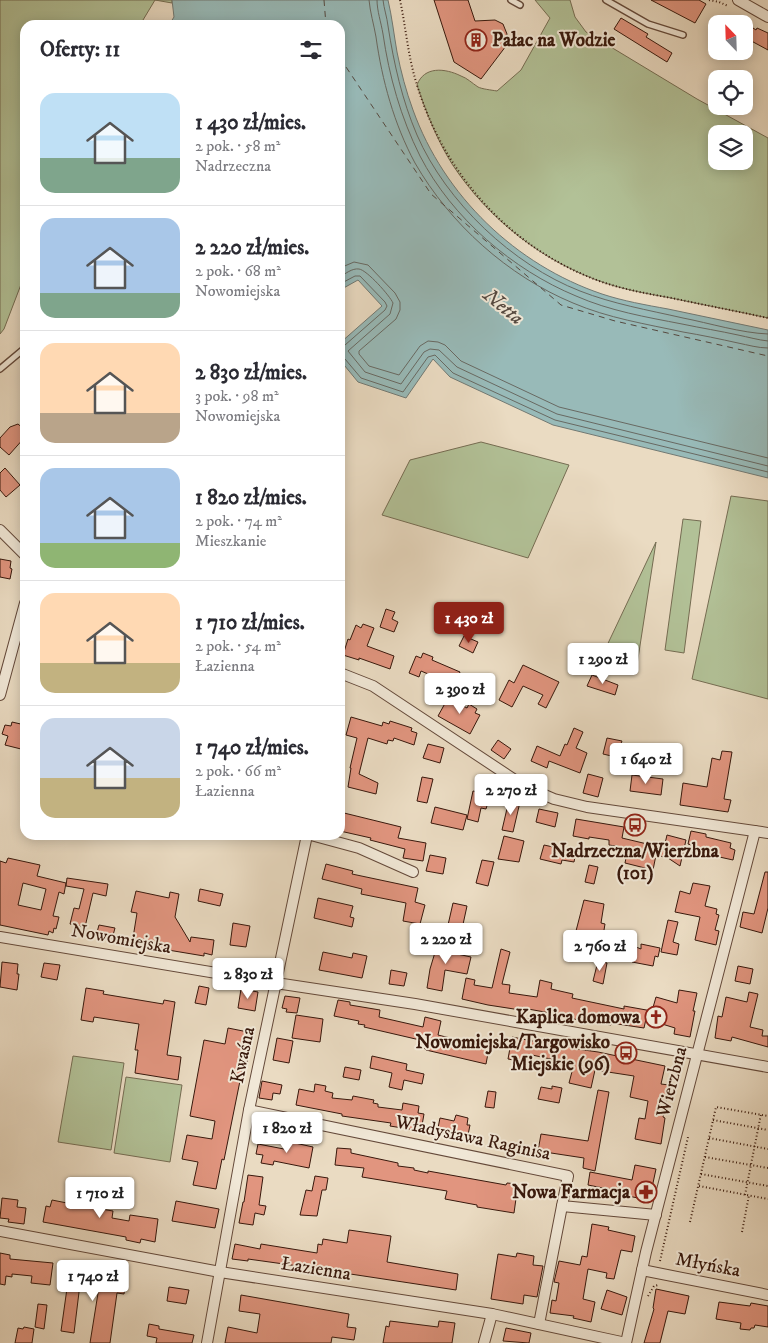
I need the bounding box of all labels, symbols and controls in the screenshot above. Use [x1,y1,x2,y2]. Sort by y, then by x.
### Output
north arrow [708,15,752,60]
map controls [708,15,753,170]
building icon: Pałac na Wodzie [464,28,488,52]
place label: Pałac na Wodzie [492,29,616,52]
icon: filters [297,36,325,64]
text: Oferty: 11 [40,37,120,63]
button: locate [708,70,753,115]
text: 1 430 zł/mies. [195,110,306,136]
icon: home [80,113,140,173]
button: layers [708,125,753,170]
text: 2 pok. · 58 m² [195,136,281,156]
text: Nadrzeczna [195,156,271,176]
text: 2 220 zł/mies. [195,235,309,261]
icon: home [80,238,140,298]
text: 2 pok. · 68 m² [195,261,281,281]
text: Nowomiejska [195,281,280,301]
water label: Netta [477,283,528,331]
text: 2 830 zł/mies. [195,360,307,386]
icon: home [80,363,140,423]
text: 3 pok. · 98 m² [195,386,279,406]
text: Nowomiejska [195,406,280,426]
text: 1 820 zł/mies. [195,485,307,511]
icon: home [80,488,140,548]
text: 2 pok. · 74 m² [195,511,282,531]
text: Mieszkanie [195,531,267,551]
pin: 1 430 zł [417,602,521,644]
text: 1 430 zł [445,608,493,628]
text: 1 710 zł/mies. [195,610,305,636]
icon: home [80,613,140,673]
text: 2 pok. · 54 m² [195,636,281,656]
pin: 1 290 zł [551,642,655,685]
text: 1 290 zł [579,649,627,669]
text: Łazienna [195,656,255,676]
pin: 2 390 zł [408,672,512,715]
text: 2 390 zł [435,679,485,699]
text: 1 740 zł/mies. [195,735,309,761]
icon: home [80,738,140,798]
pin: 1 640 zł [594,742,698,785]
text: 1 640 zł [621,749,671,769]
text: 2 pok. · 66 m² [195,761,281,781]
pin: 2 270 zł [459,774,563,816]
text: 2 270 zł [486,780,536,800]
text: Łazienna [195,781,255,801]
bus stop icon: Nadrzeczna/Wierzbna (101) [623,813,647,837]
place label: Nadrzeczna/Wierzbna (101) [551,840,720,885]
street label: Nowomiejska [69,919,173,959]
pin: 2 220 zł [394,922,498,965]
text: 2 220 zł [421,929,471,949]
pin: 2 760 zł [548,930,652,972]
text: 2 760 zł [574,936,626,956]
pin: 2 830 zł [196,958,300,1000]
text: 2 830 zł [223,964,273,984]
church icon: Kaplica domowa [644,1005,668,1029]
place label: Kaplica domowa [516,1006,641,1029]
street label: Kwaśna [226,1025,260,1085]
place label: Nowomiejska/Targowisko Miejskie (96) [415,1031,610,1077]
bus stop icon: Nowomiejska/Targowisko Miejskie (96) [614,1041,638,1065]
street label: Wierzbna [651,1044,692,1121]
street label: Władysława Raginisa [392,1110,553,1166]
pin: 1 820 zł [235,1112,339,1154]
text: 1 820 zł [263,1118,311,1138]
pin: 1 710 zł [48,1176,152,1219]
pharmacy icon: Nowa Farmacja [634,1180,658,1204]
place label: Nowa Farmacja [512,1181,631,1205]
text: 1 710 zł [76,1183,124,1203]
street label: Młyńska [674,1247,742,1283]
street label: Łazienna [279,1252,353,1286]
pin: 1 740 zł [41,1260,145,1302]
text: 1 740 zł [68,1266,118,1286]

